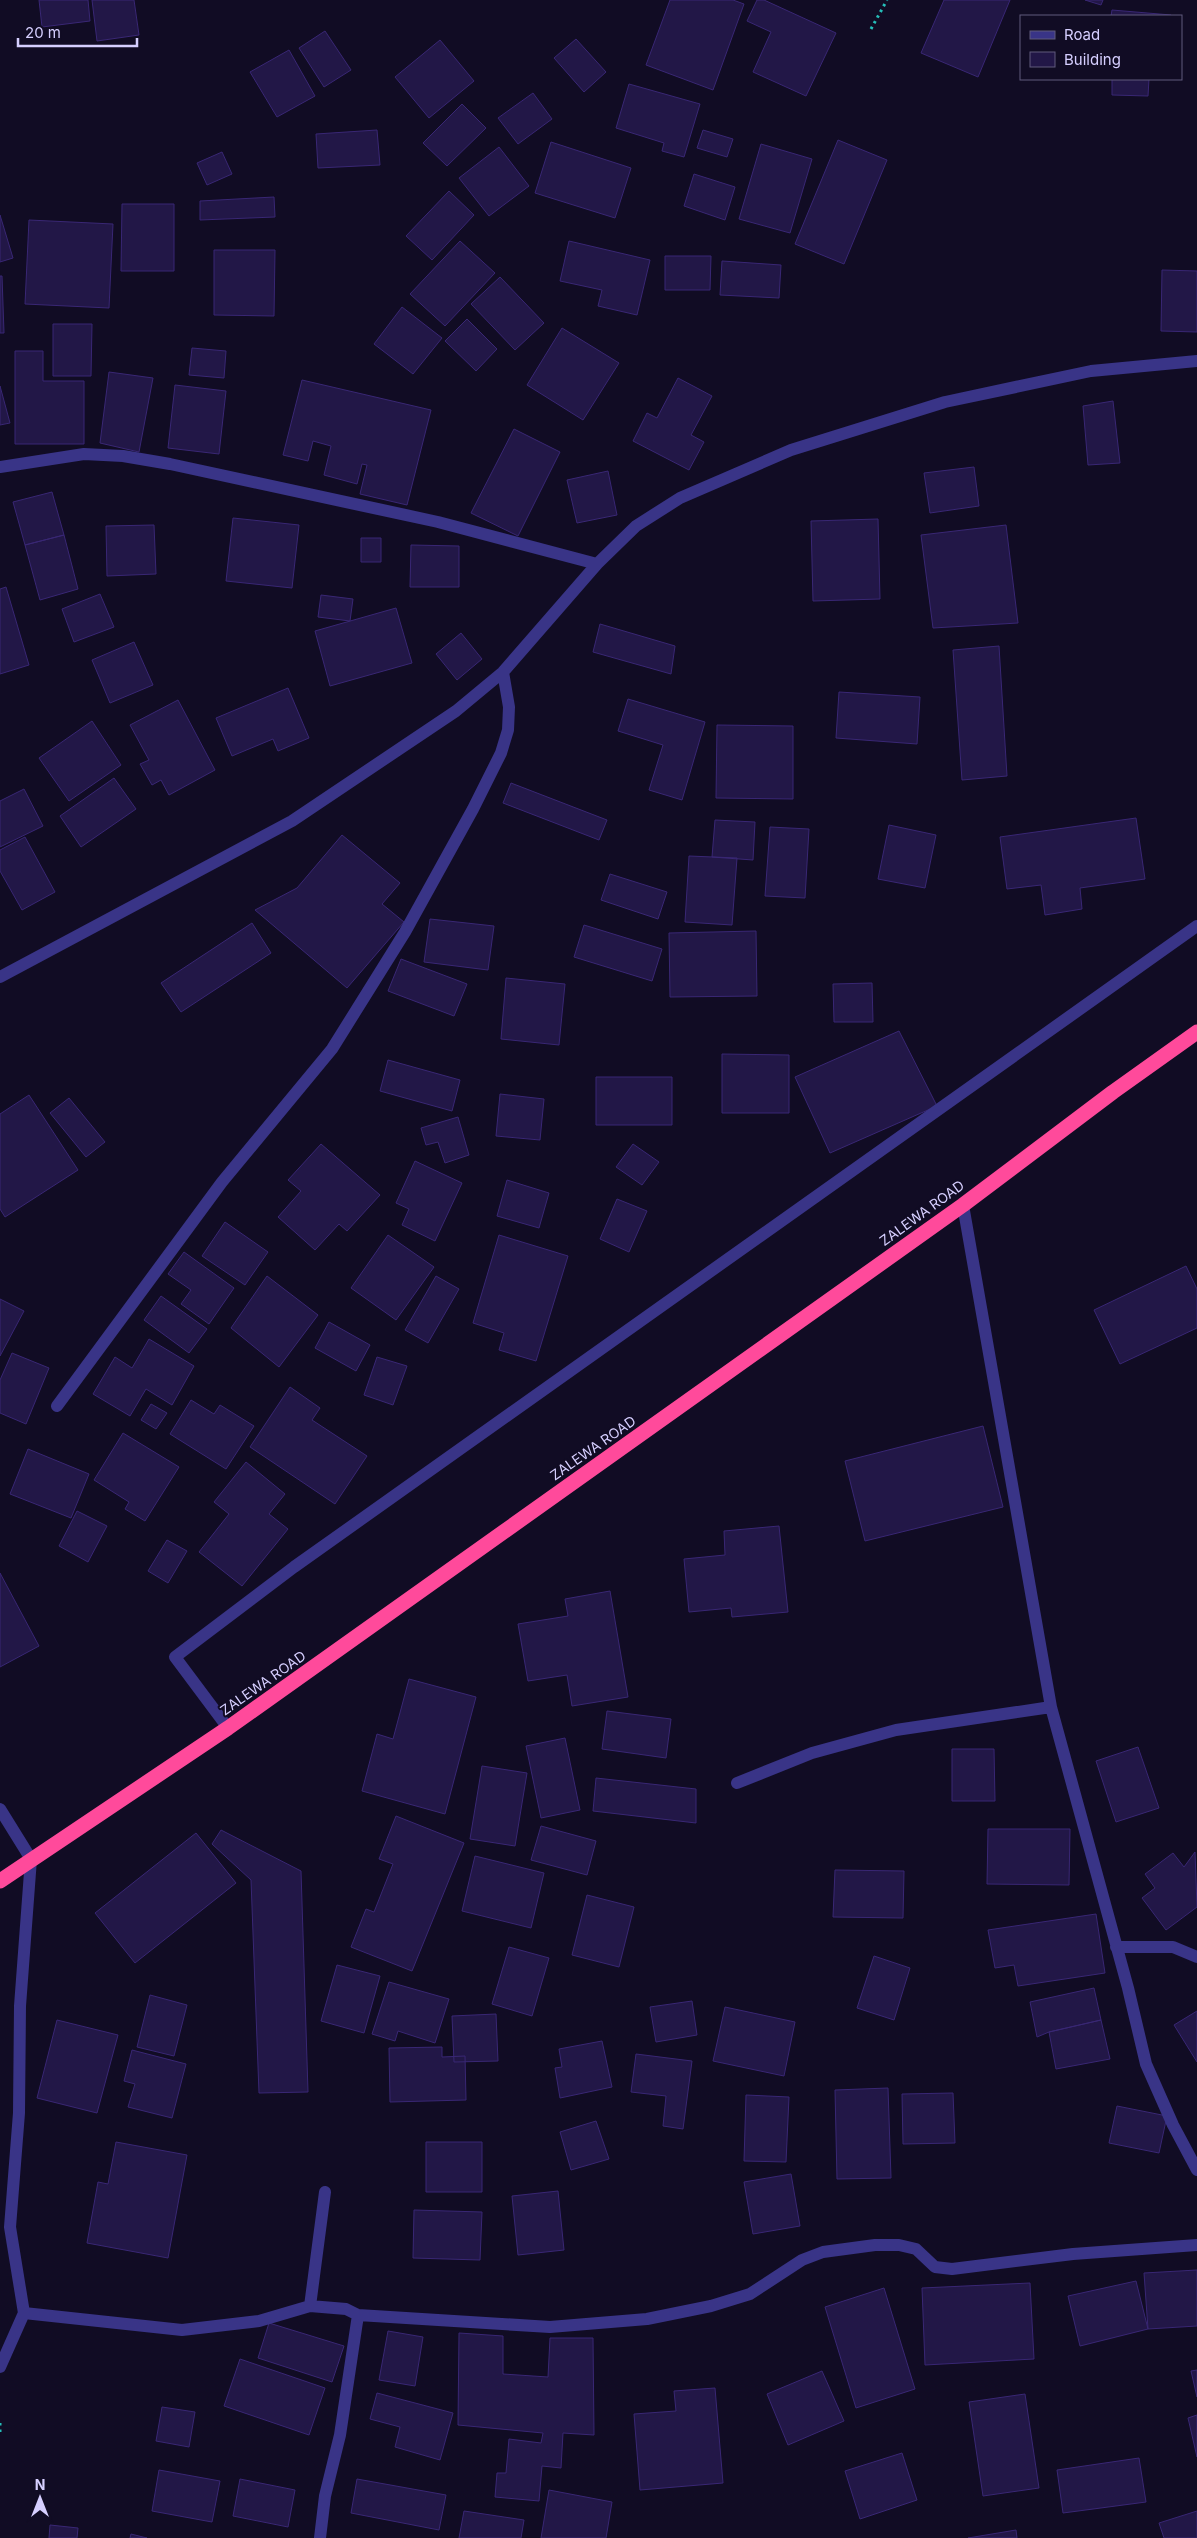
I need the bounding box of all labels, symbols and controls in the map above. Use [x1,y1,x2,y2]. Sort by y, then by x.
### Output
scale bar [18,15,136,47]
legend [1020,15,1182,80]
text: 20 m [25,23,61,42]
text: Road [1064,25,1100,44]
text: Building [1064,50,1121,69]
street label: ZALEWA ROAD [876,1176,967,1249]
street label: ZALEWA ROAD [547,1412,639,1483]
street label: ZALEWA ROAD [217,1647,309,1718]
north arrow [15,2473,65,2523]
text: N [35,2476,45,2493]

